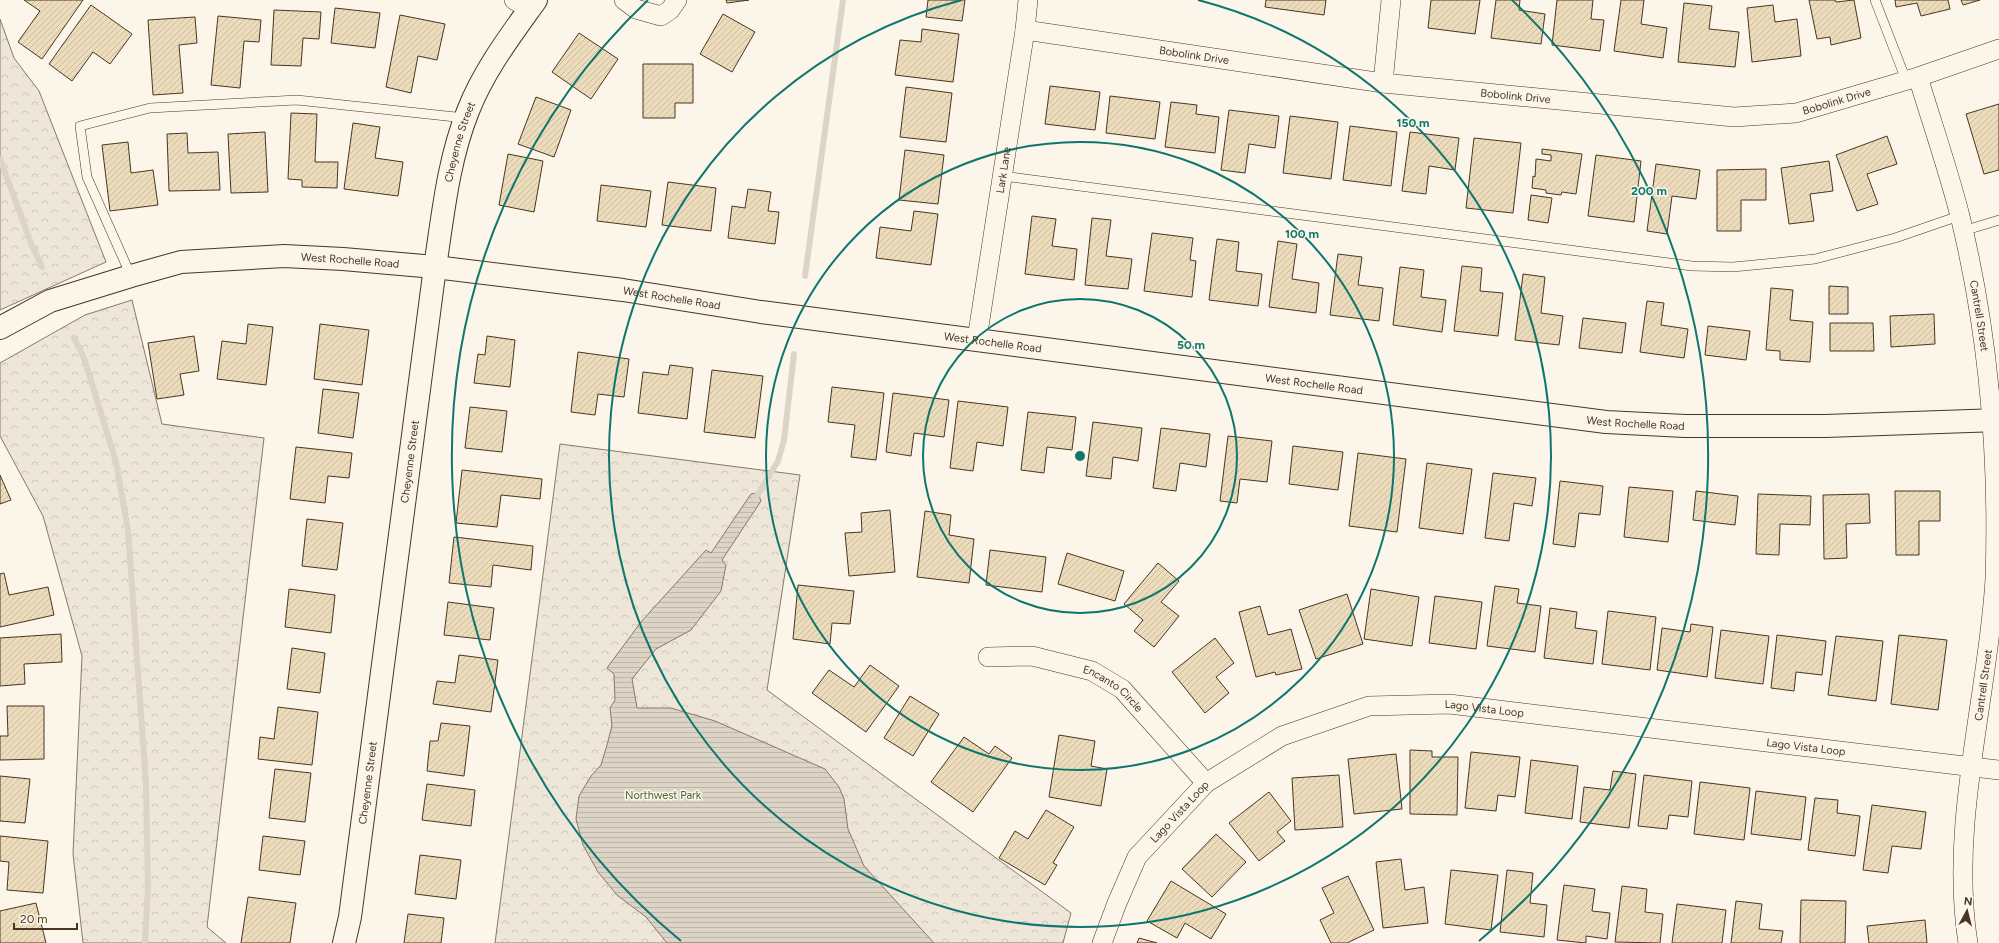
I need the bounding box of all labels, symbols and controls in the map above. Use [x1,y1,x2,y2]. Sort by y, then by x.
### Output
street label: Bobolink Drive [1158,44,1230,67]
street label: Bobolink Drive [1801,85,1872,118]
street label: Bobolink Drive [1480,86,1551,106]
street label: Cheyenne Street [442,100,478,183]
text: 150 m [1396,116,1430,130]
street label: Lark Lane [994,146,1014,194]
text: 200 m [1631,184,1667,198]
text: 100 m [1285,227,1319,241]
street label: West Rochelle Road [301,251,400,271]
street label: Cantrell Street [1967,279,1991,352]
street label: West Rochelle Road [622,284,721,312]
street label: West Rochelle Road [943,330,1042,355]
text: 50 m [1177,338,1205,352]
street label: West Rochelle Road [1264,372,1364,397]
street label: West Rochelle Road [1586,414,1685,433]
street label: Cheyenne Street [398,419,422,504]
centre of rings [1073,449,1087,463]
street label: Cantrell Street [1972,649,1995,722]
street label: Encanto Circle [1082,663,1145,715]
street label: Lago Vista Loop [1444,698,1525,720]
street label: Lago Vista Loop [1766,736,1847,759]
street label: Cheyenne Street [356,741,380,825]
street label: Lago Vista Loop [1148,778,1212,846]
park label: Northwest Park [625,789,702,802]
north arrow [1947,891,1987,931]
text: N [1963,895,1973,909]
scale bar [14,905,77,931]
text: 20 m [20,912,48,926]

